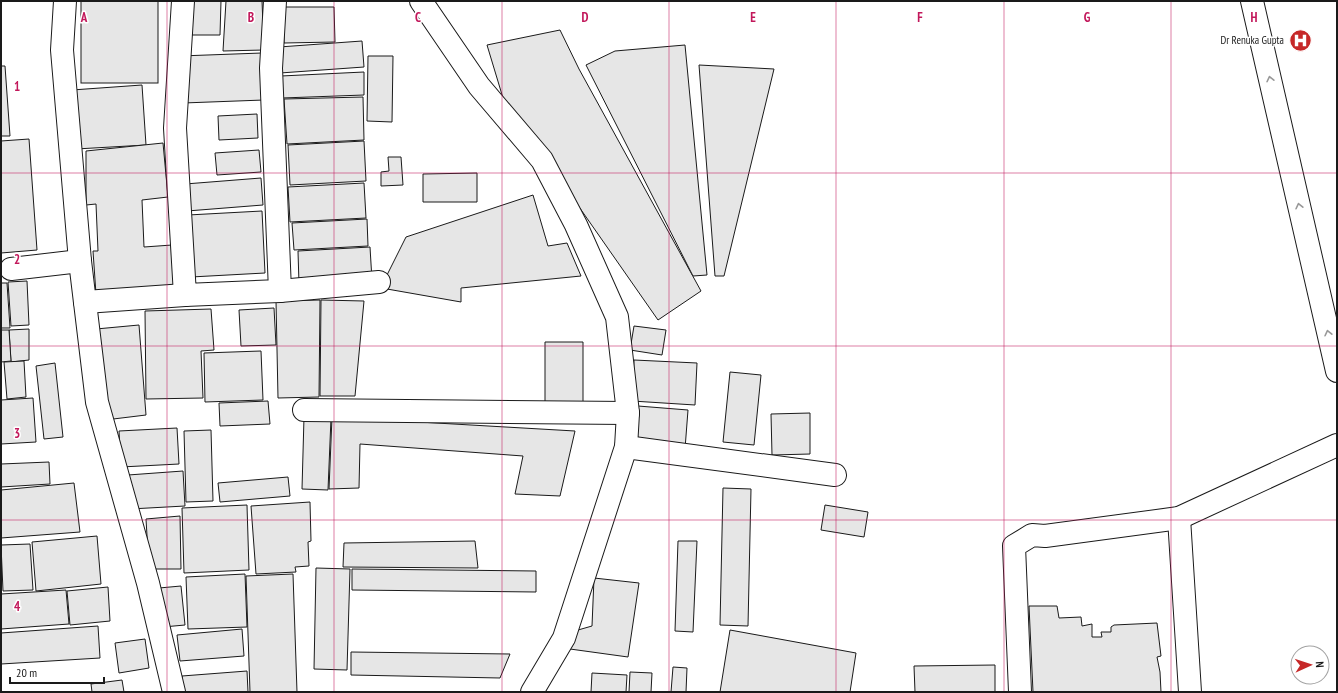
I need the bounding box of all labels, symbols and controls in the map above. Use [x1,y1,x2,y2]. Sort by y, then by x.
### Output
text: A [80,9,88,26]
text: B [248,9,254,26]
text: C [415,9,421,26]
text: D [582,9,589,26]
text: E [750,9,756,26]
text: F [917,9,923,26]
text: G [1084,9,1091,26]
text: H [1251,9,1258,26]
hospital icon: Dr Renuka Gupta [1287,27,1313,53]
place label: Dr Renuka Gupta [1220,33,1284,47]
one-way arrow [1267,76,1275,82]
text: 1 [14,78,20,95]
one-way arrow [1296,203,1304,209]
text: 2 [14,251,20,268]
one-way arrow [1325,330,1333,336]
text: 3 [14,425,20,442]
text: 4 [14,598,21,615]
north arrow [1290,645,1330,685]
scale bar [10,659,104,685]
text: N [1313,661,1327,668]
text: 20 m [16,665,37,680]

